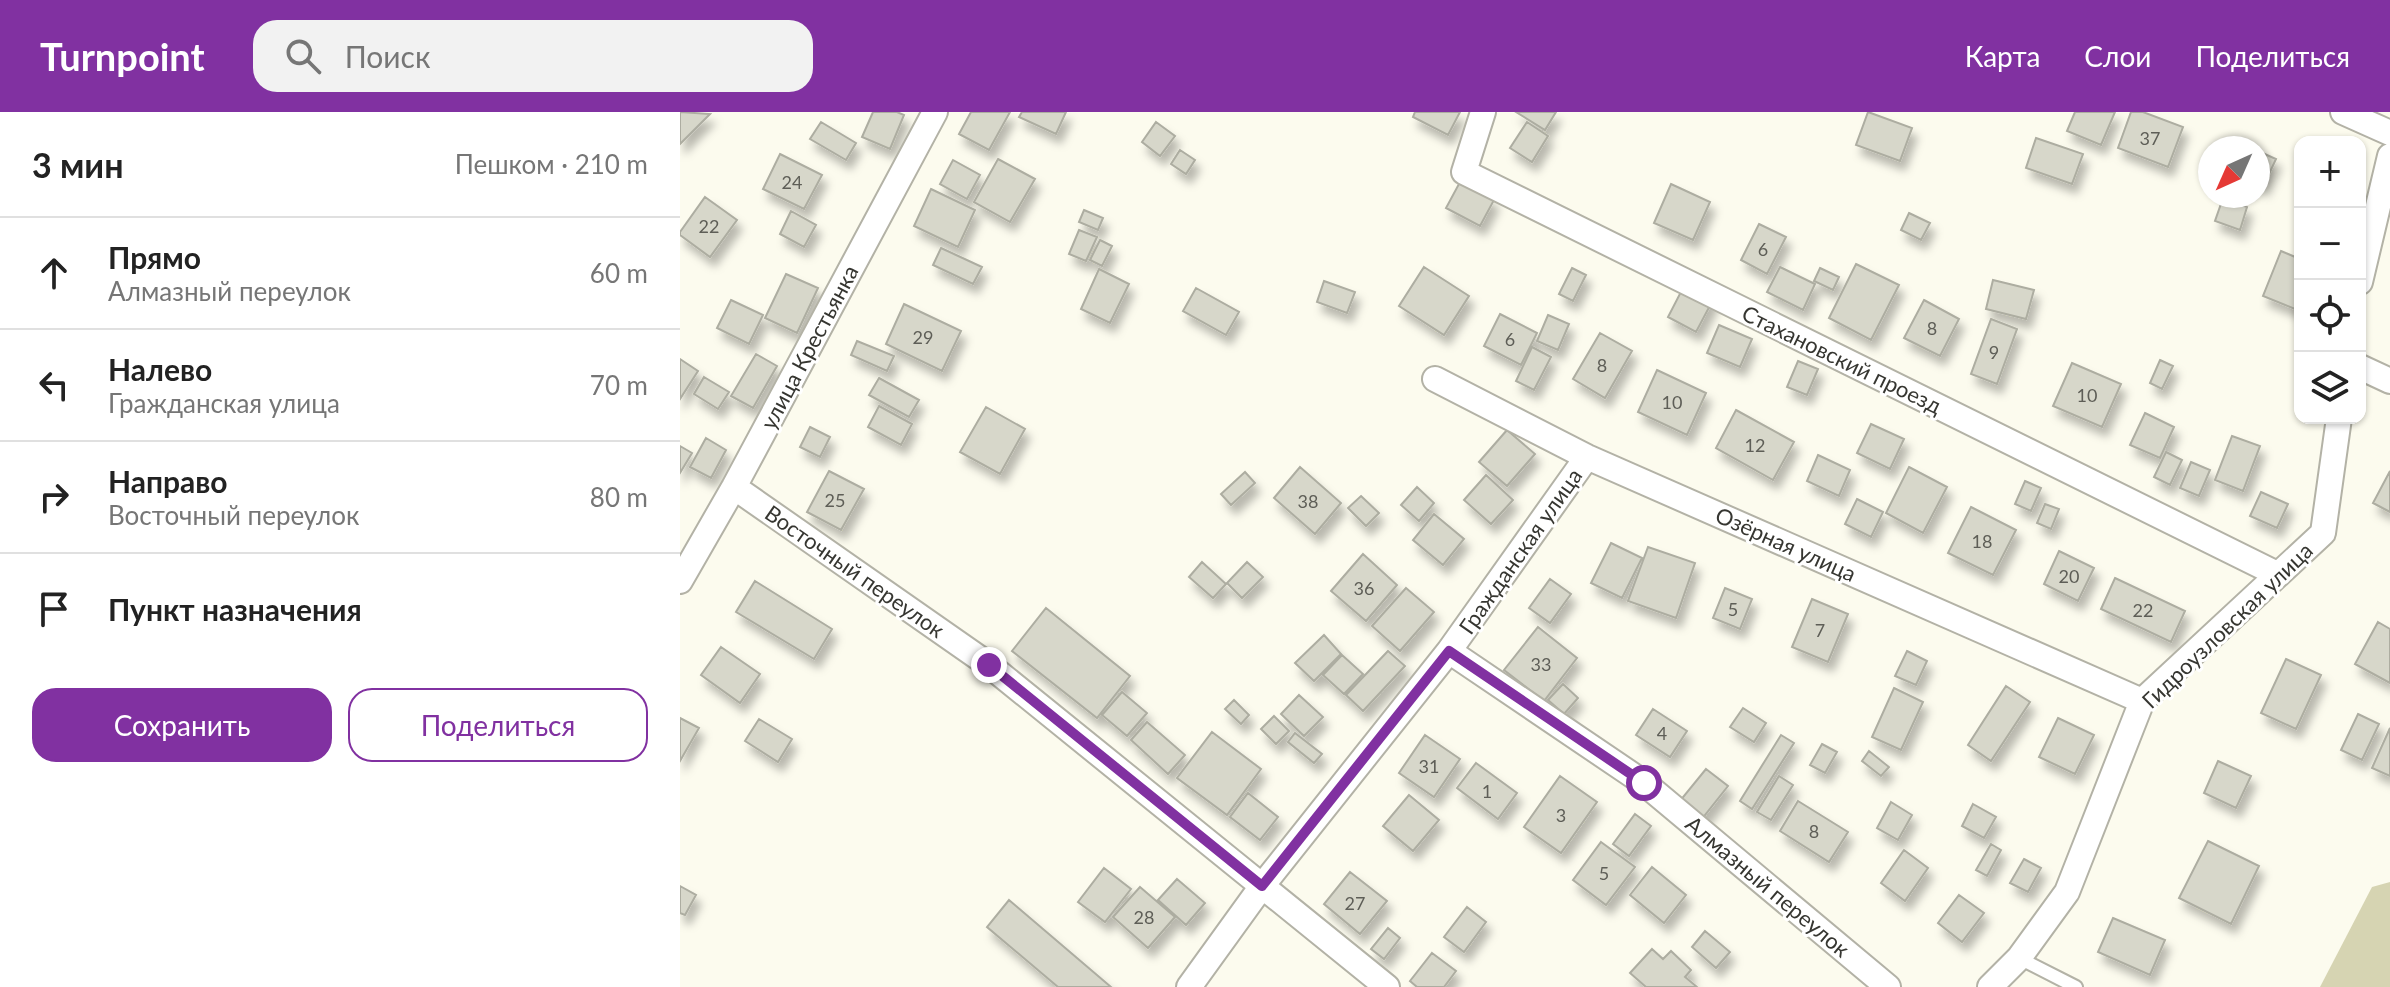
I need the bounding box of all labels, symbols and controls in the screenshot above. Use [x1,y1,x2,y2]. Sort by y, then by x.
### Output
search box [253,20,813,92]
text: Turnpoint [40,33,205,79]
icon: search [281,34,325,78]
text: Поиск [345,38,430,74]
text: Карта [1965,39,2040,73]
text: Слои [2084,39,2151,73]
text: Поделиться [2195,39,2350,73]
house number: 37 [2140,127,2160,149]
north arrow [2198,136,2270,208]
map controls [2294,136,2366,424]
button: + [2294,136,2366,208]
text: 3 мин [32,144,124,185]
text: Пешком · 210 m [455,148,648,180]
house number: 24 [782,171,802,193]
button: − [2294,208,2366,280]
house number: 22 [699,215,719,237]
house number: 6 [1758,238,1768,260]
text: Прямо [108,239,201,275]
icon: ahead [32,251,76,295]
text: 60 m [590,257,648,289]
street label: улица Крестьянка [754,260,864,434]
text: Алмазный переулок [108,275,351,307]
button: locate [2294,280,2366,352]
street label: Стахановский проезд [1738,299,1947,419]
house number: 8 [1927,317,1937,339]
house number: 29 [913,326,933,348]
house number: 6 [1505,328,1515,350]
house number: 9 [1989,341,1999,363]
text: Налево [108,351,212,387]
button: layers [2294,352,2366,424]
house number: 8 [1597,354,1607,376]
icon: left [32,363,76,407]
text: 70 m [590,369,648,401]
house number: 10 [2077,384,2097,406]
text: Гражданская улица [108,387,340,419]
house number: 10 [1662,391,1682,413]
house number: 12 [1745,434,1765,456]
text: Направо [108,463,228,499]
street label: Гражданская улица [1453,463,1587,639]
icon: right [32,475,76,519]
text: 80 m [590,481,648,513]
house number: 25 [825,489,845,511]
house number: 38 [1298,490,1318,512]
text: Восточный переулок [108,499,359,531]
street label: Восточный переулок [760,499,950,643]
street label: Озёрная улица [1712,501,1860,587]
house number: 18 [1972,530,1992,552]
street label: Гидроузловская улица [2136,537,2318,713]
house number: 20 [2059,565,2079,587]
house number: 36 [1354,577,1374,599]
icon: arrive [32,587,76,631]
text: Пункт назначения [108,591,362,627]
house number: 5 [1728,598,1738,620]
house number: 22 [2133,599,2153,621]
house number: 7 [1815,619,1825,641]
route end [971,647,1007,683]
house number: 33 [1531,653,1551,675]
button: Сохранить [32,688,332,762]
button: Поделиться [348,688,648,762]
house number: 4 [1657,722,1667,744]
house number: 31 [1419,755,1439,777]
route start [1626,765,1662,801]
house number: 1 [1482,780,1492,802]
house number: 3 [1556,804,1566,826]
street label: Алмазный переулок [1681,810,1856,963]
house number: 8 [1809,820,1819,842]
house number: 5 [1599,862,1609,884]
house number: 27 [1345,892,1365,914]
house number: 28 [1134,906,1154,928]

